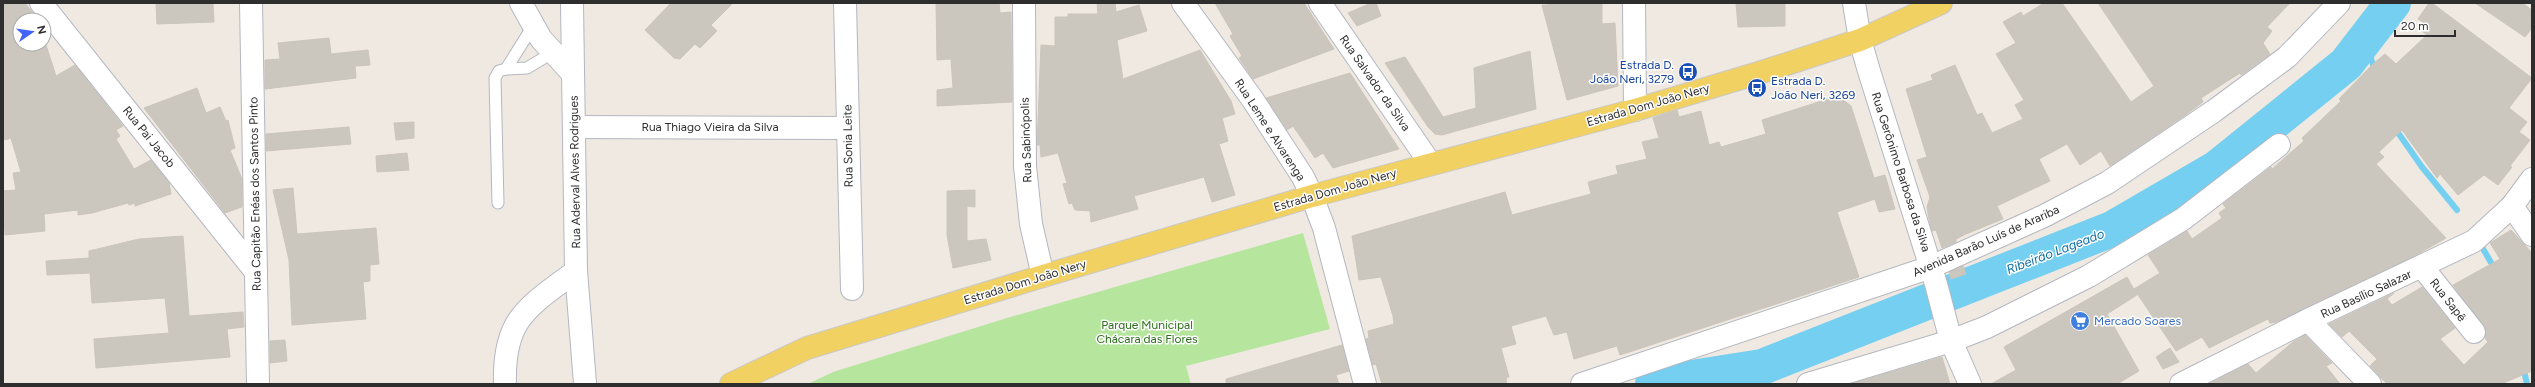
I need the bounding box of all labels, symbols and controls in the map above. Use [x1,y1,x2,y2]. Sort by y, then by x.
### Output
north arrow [12,12,52,52]
scale bar [2395,12,2455,38]
text: 20 m [2401,19,2429,33]
text: N [34,24,49,35]
street label: Rua Salvador da Silva [1337,32,1413,134]
place label: Estrada D. João Neri, 3279 [1590,58,1674,86]
bus stop icon: Estrada D. João Neri, 3279 [1677,61,1699,83]
place label: Estrada D. João Neri, 3269 [1771,74,1856,102]
street label: Rua Leme e Alvarenga [1232,76,1308,184]
bus stop icon: Estrada D. João Neri, 3269 [1746,77,1768,99]
street label: Estrada Dom João Nery [1585,81,1712,129]
street label: Rua Gerônimo Barbosa da Silva [1869,90,1933,254]
street label: Rua Aderval Alves Rodrigues [567,95,583,249]
street label: Rua Capitão Enéas dos Santos Pinto [246,97,264,291]
street label: Rua Sabinópolis [1018,97,1034,183]
street label: Rua Pai Jacob [120,104,178,170]
street label: Rua Sonia Leite [840,104,856,188]
street label: Rua Thiago Vieira da Silva [641,120,779,134]
street label: Estrada Dom João Nery [1272,166,1399,214]
street label: Avenida Barão Luís de Arariba [1911,202,2061,280]
water label: Ribeirão Lageado [2004,226,2107,277]
street label: Estrada Dom João Nery [962,256,1089,307]
street label: Rua Basílio Salazar [2318,267,2414,321]
street label: Rua Sapê [2427,276,2469,325]
supermarket icon: Mercado Soares [2069,310,2091,332]
place label: Mercado Soares [2094,314,2181,328]
park label: Parque Municipal Chácara das Flores [1096,318,1198,346]

